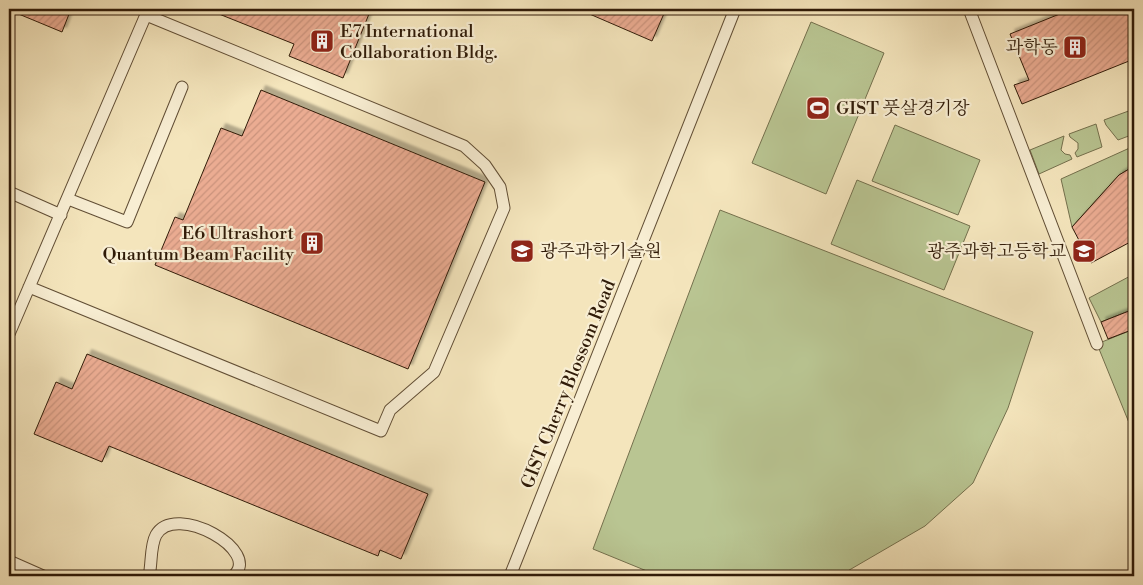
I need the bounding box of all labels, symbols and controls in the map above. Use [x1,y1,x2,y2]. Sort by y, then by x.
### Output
place label: E7 International Collaboration Bldg. [340,20,498,64]
building icon: E7 International Collaboration Bldg. [309,28,335,54]
building icon: 과학동 [1062,34,1088,60]
place label: 과학동 [1006,36,1058,59]
sports icon: GIST 풋살경기장 [805,95,831,121]
place label: GIST 풋살경기장 [836,97,970,120]
place label: E6 Ultrashort Quantum Beam Facility [102,222,295,266]
building icon: E6 Ultrashort Quantum Beam Facility [299,230,325,256]
school or university icon: 광주과학기술원 [509,238,535,264]
school or university icon: 광주과학고등학교 [1071,238,1097,264]
place label: 광주과학기술원 [540,240,662,263]
place label: 광주과학고등학교 [927,240,1067,263]
street label: GIST Cherry Blossom Road [516,276,621,492]

